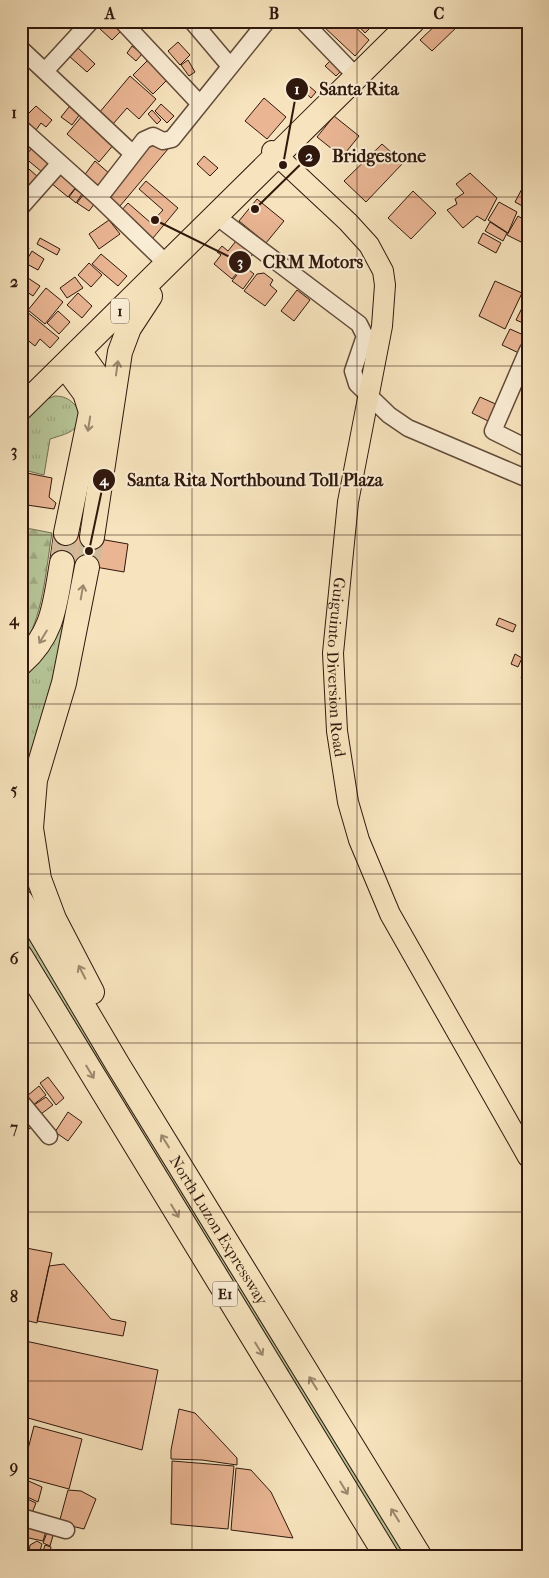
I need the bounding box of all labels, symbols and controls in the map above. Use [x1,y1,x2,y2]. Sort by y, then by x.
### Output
text: A [104,4,116,23]
text: B [269,4,279,23]
text: C [434,4,445,23]
callout: Santa Rita [284,72,409,105]
text: Santa Rita [319,79,399,100]
text: 1 [294,80,300,98]
text: 1 [11,103,17,122]
callout: Bridgestone [297,139,436,172]
text: Bridgestone [332,146,426,167]
text: 2 [305,147,313,165]
callout: CRM Motors [228,245,373,278]
text: CRM Motors [263,252,364,273]
text: 3 [237,253,243,271]
text: 2 [10,272,18,291]
road number: 1 [111,298,129,324]
one-way arrow [112,360,122,376]
one-way arrow [84,416,94,432]
text: 3 [11,441,17,461]
callout: Santa Rita Northbound Toll Plaza [92,464,393,497]
text: Santa Rita Northbound Toll Plaza [127,470,384,491]
text: 4 [99,471,110,489]
street label: Guiguinto Diversion Road [323,576,350,758]
one-way arrow [78,584,88,600]
text: 4 [8,610,20,630]
one-way arrow [38,630,48,644]
text: 5 [11,780,18,799]
text: 6 [10,949,19,968]
one-way arrow [77,965,86,980]
one-way arrow [85,1065,95,1079]
text: 7 [9,1118,18,1137]
one-way arrow [159,1135,169,1149]
street label: North Luzon Expressway [166,1152,273,1309]
one-way arrow [170,1203,180,1217]
road number: E1 [212,1282,238,1306]
text: 8 [10,1287,18,1306]
one-way arrow [255,1342,265,1356]
one-way arrow [308,1377,318,1391]
text: 9 [9,1457,18,1477]
one-way arrow [340,1480,350,1494]
one-way arrow [389,1509,399,1523]

